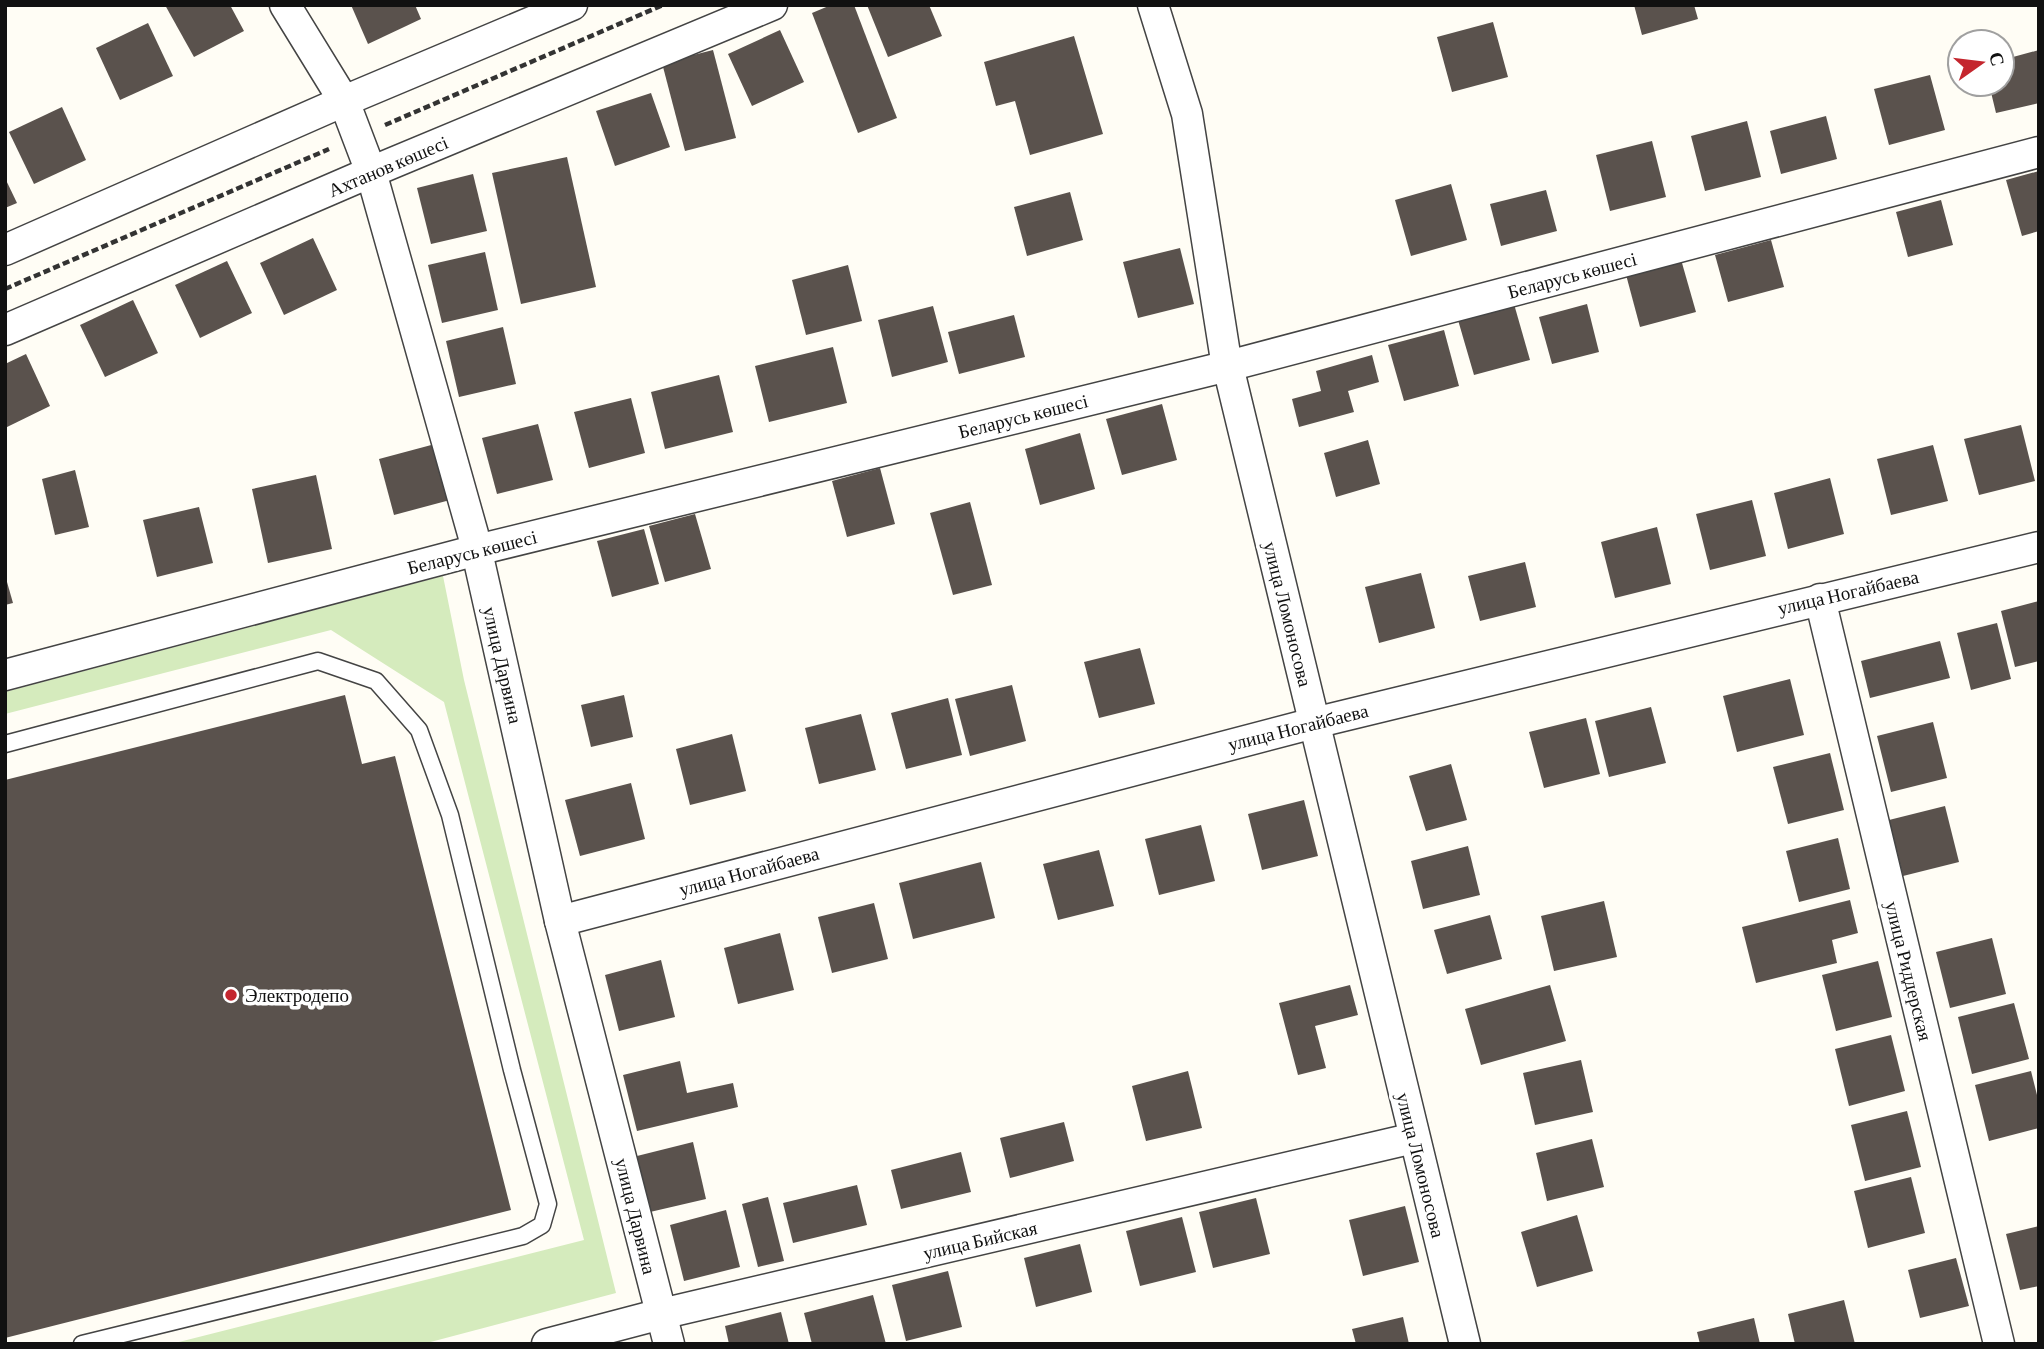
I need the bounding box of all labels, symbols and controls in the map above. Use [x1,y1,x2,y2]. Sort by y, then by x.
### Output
north arrow [1946,28,2016,98]
text: С [1985,50,2009,68]
street label: Ахтанов көшесі [325,132,451,201]
street label: Беларусь көшесі [1505,248,1639,303]
street label: Беларусь көшесі [956,390,1090,443]
street label: Беларусь көшесі [405,526,539,579]
street label: улица Ломоносова [1259,539,1316,689]
street label: улица Ногайбаева [1776,566,1921,619]
street label: улица Дарвина [479,605,526,726]
street label: улица Ногайбаева [1226,700,1371,755]
street label: улица Ногайбаева [677,843,822,900]
street label: улица Риддерская [1881,899,1936,1043]
place label: Электродепо [245,985,349,1006]
marker: Электродепо [223,987,239,1003]
street label: улица Ломоносова [1392,1090,1449,1240]
street label: улица Дарвина [611,1156,660,1277]
street label: улица Бийская [921,1217,1039,1264]

